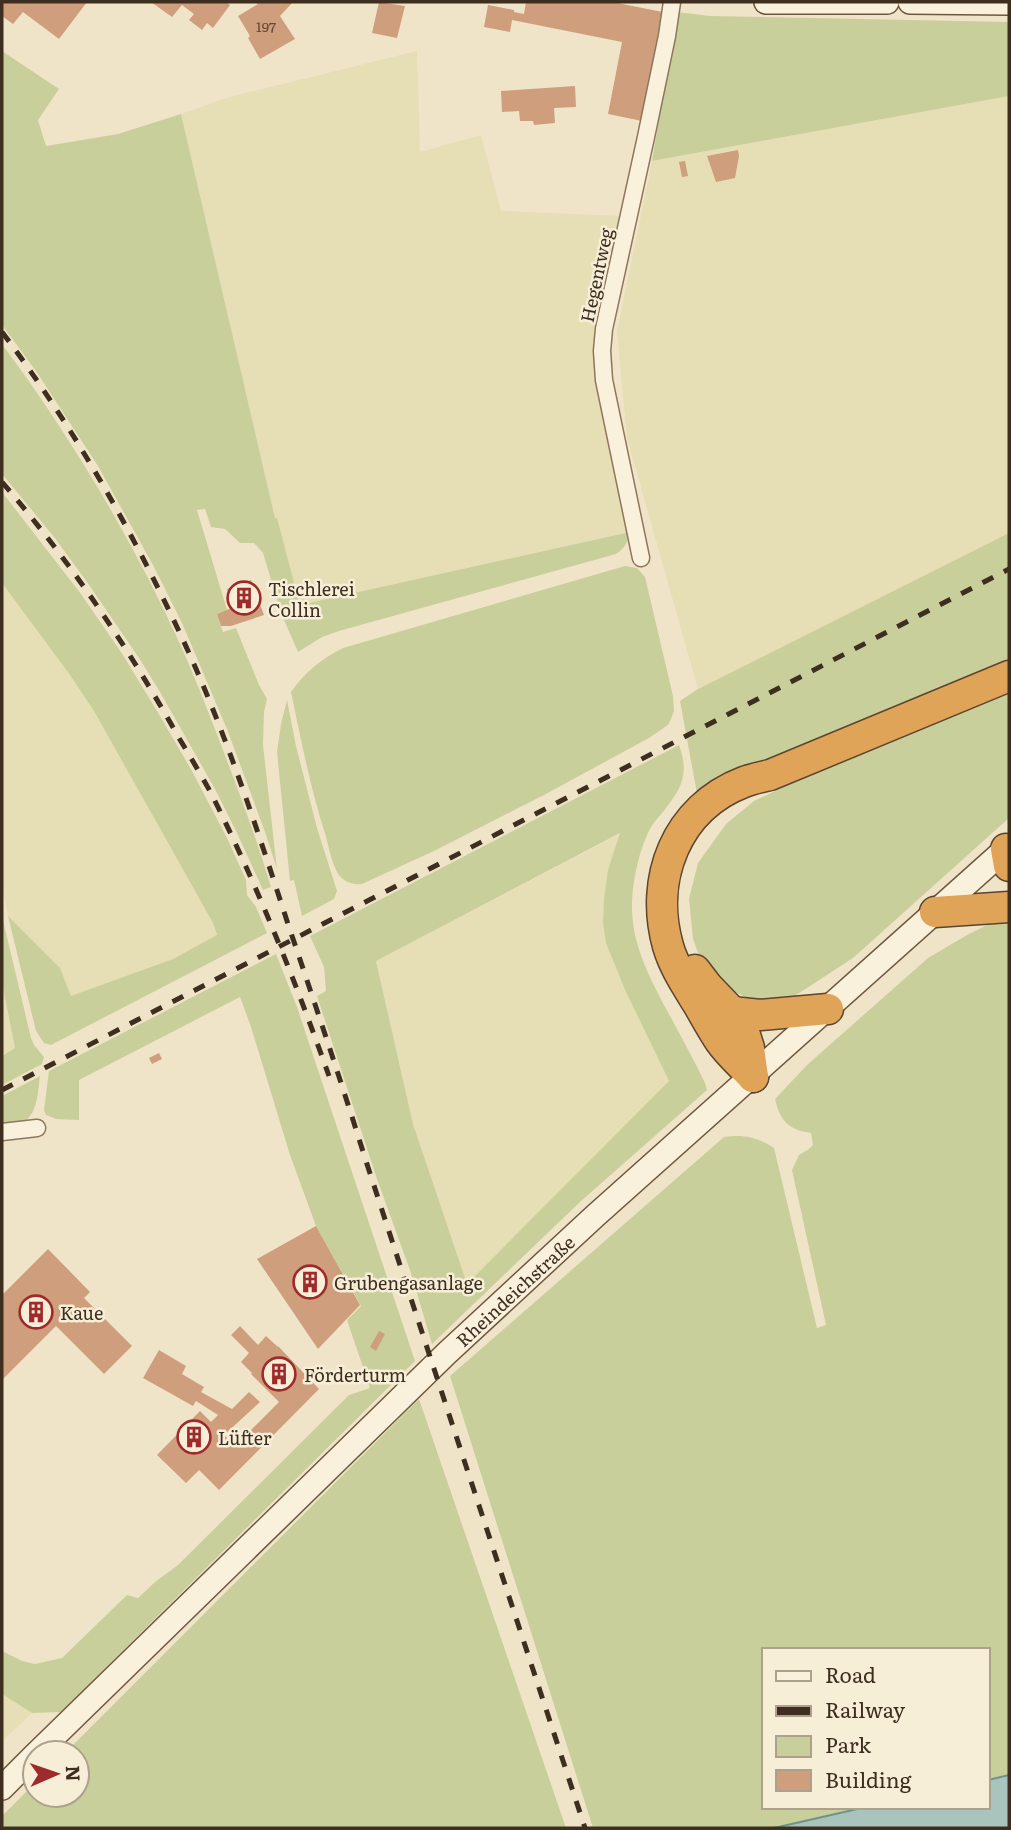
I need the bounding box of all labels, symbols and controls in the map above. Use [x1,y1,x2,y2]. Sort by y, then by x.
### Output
house number: 197 [256,16,276,36]
street label: Hegentweg [573,224,619,325]
place label: Tischlerei Collin [268,575,355,623]
building icon: Tischlerei Collin [225,579,263,617]
street label: Rheindeichstraße [449,1228,580,1352]
building icon: Grubengasanlage [291,1263,329,1301]
place label: Grubengasanlage [334,1269,483,1296]
building icon: Kaue [17,1293,55,1331]
place label: Kaue [60,1299,103,1326]
building icon: Förderturm [260,1355,298,1393]
place label: Förderturm [304,1361,406,1388]
building icon: Lüfter [175,1418,213,1456]
place label: Lüfter [218,1424,272,1451]
legend [762,1648,990,1809]
text: Road [825,1658,876,1689]
text: Railway [825,1693,906,1724]
text: Park [825,1728,871,1759]
north arrow [21,1739,91,1809]
text: Building [825,1763,912,1794]
text: N [60,1765,88,1782]

